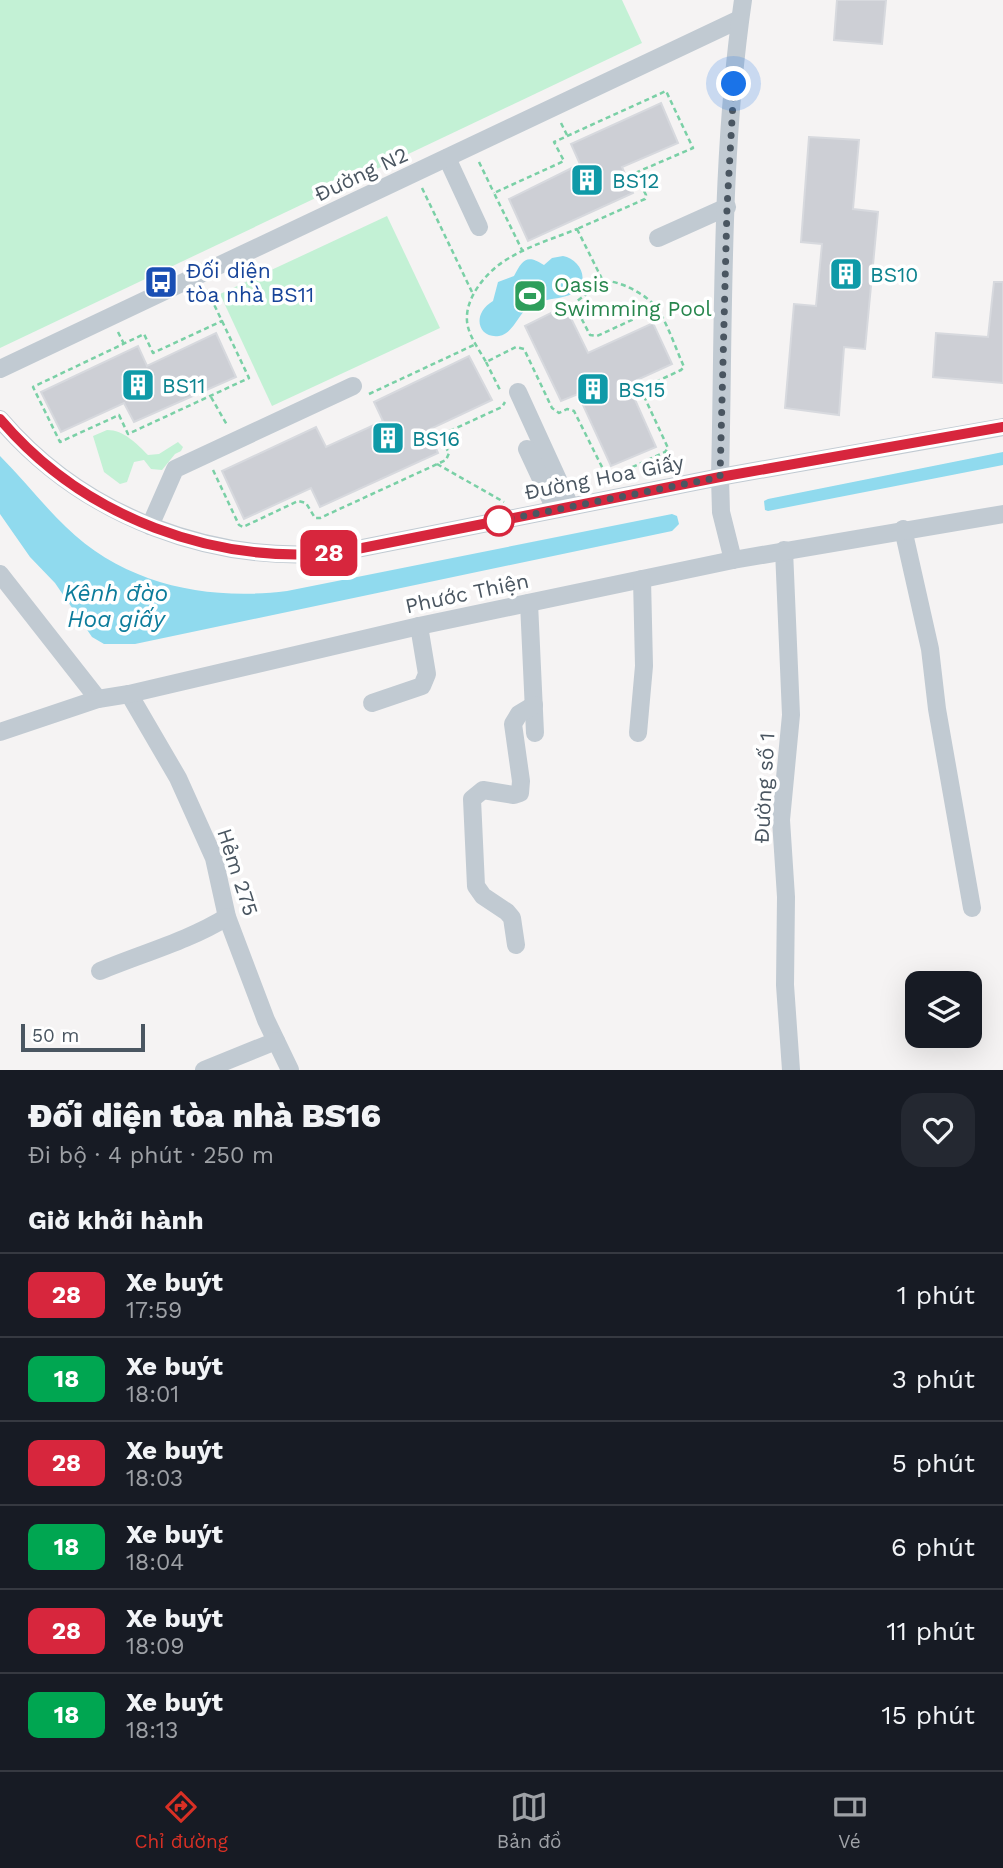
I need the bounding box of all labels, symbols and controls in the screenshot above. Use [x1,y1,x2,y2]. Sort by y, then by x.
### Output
your location [716,66,751,101]
street label: Đường N2 [310,142,412,206]
building icon: BS12 [568,161,606,199]
place label: BS12 [612,168,660,193]
building icon: BS10 [827,255,865,293]
place label: Đối diện tòa nhà BS11 [186,258,314,307]
place label: BS10 [870,262,918,287]
bus stop icon: Đối diện tòa nhà BS11 [142,263,180,301]
place label: Oasis Swimming Pool [554,272,712,321]
sports icon: Oasis Swimming Pool [511,277,549,315]
building icon: BS11 [119,366,157,404]
building icon: BS15 [574,370,612,408]
place label: BS11 [162,373,206,398]
place label: BS15 [618,377,666,402]
building icon: BS16 [369,419,407,457]
place label: BS16 [412,426,460,451]
street label: Đường Hoa Giấy [522,449,686,505]
unlabelled marker [484,506,514,536]
line badge: 28 [298,530,360,576]
text: 28 [314,539,344,567]
street label: Phước Thiện [403,568,531,618]
water label: Kênh đào Hoa giấy [64,580,168,633]
street label: Đường số 1 [749,732,779,844]
street label: Hẻm 275 [212,825,264,919]
map controls [905,971,982,1048]
button: layers [905,971,982,1048]
scale bar [21,1021,145,1053]
text: 50 m [32,1024,79,1047]
button: heart [901,1093,975,1167]
text: Đối diện tòa nhà BS16 [28,1096,381,1135]
text: Đi bộ · 4 phút · 250 m [28,1142,274,1169]
text: Giờ khởi hành [28,1205,204,1235]
text: Xe buýt [126,1267,223,1297]
text: 1 phút [897,1280,975,1310]
text: 28 [52,1281,81,1309]
text: 17:59 [126,1297,182,1324]
text: Xe buýt [126,1351,223,1381]
text: 3 phút [892,1364,975,1394]
text: 18 [54,1365,79,1393]
text: 18:01 [126,1381,179,1408]
text: Xe buýt [126,1435,223,1465]
text: 5 phút [892,1448,975,1478]
text: 28 [52,1449,81,1477]
text: 18:03 [126,1465,183,1492]
text: Xe buýt [126,1519,223,1549]
text: 6 phút [891,1532,975,1562]
text: 18 [54,1533,79,1561]
text: 18:04 [126,1549,184,1576]
text: Xe buýt [126,1603,223,1633]
text: 11 phút [887,1616,975,1646]
text: 28 [52,1617,81,1645]
text: 18:09 [126,1633,184,1660]
text: Xe buýt [126,1687,223,1717]
text: 15 phút [882,1700,975,1730]
text: 18 [54,1701,79,1729]
text: 18:13 [126,1717,178,1744]
tab: Chỉ đường [134,1788,228,1853]
tab: Bản đồ [497,1788,562,1853]
tab: Vé [831,1788,869,1853]

